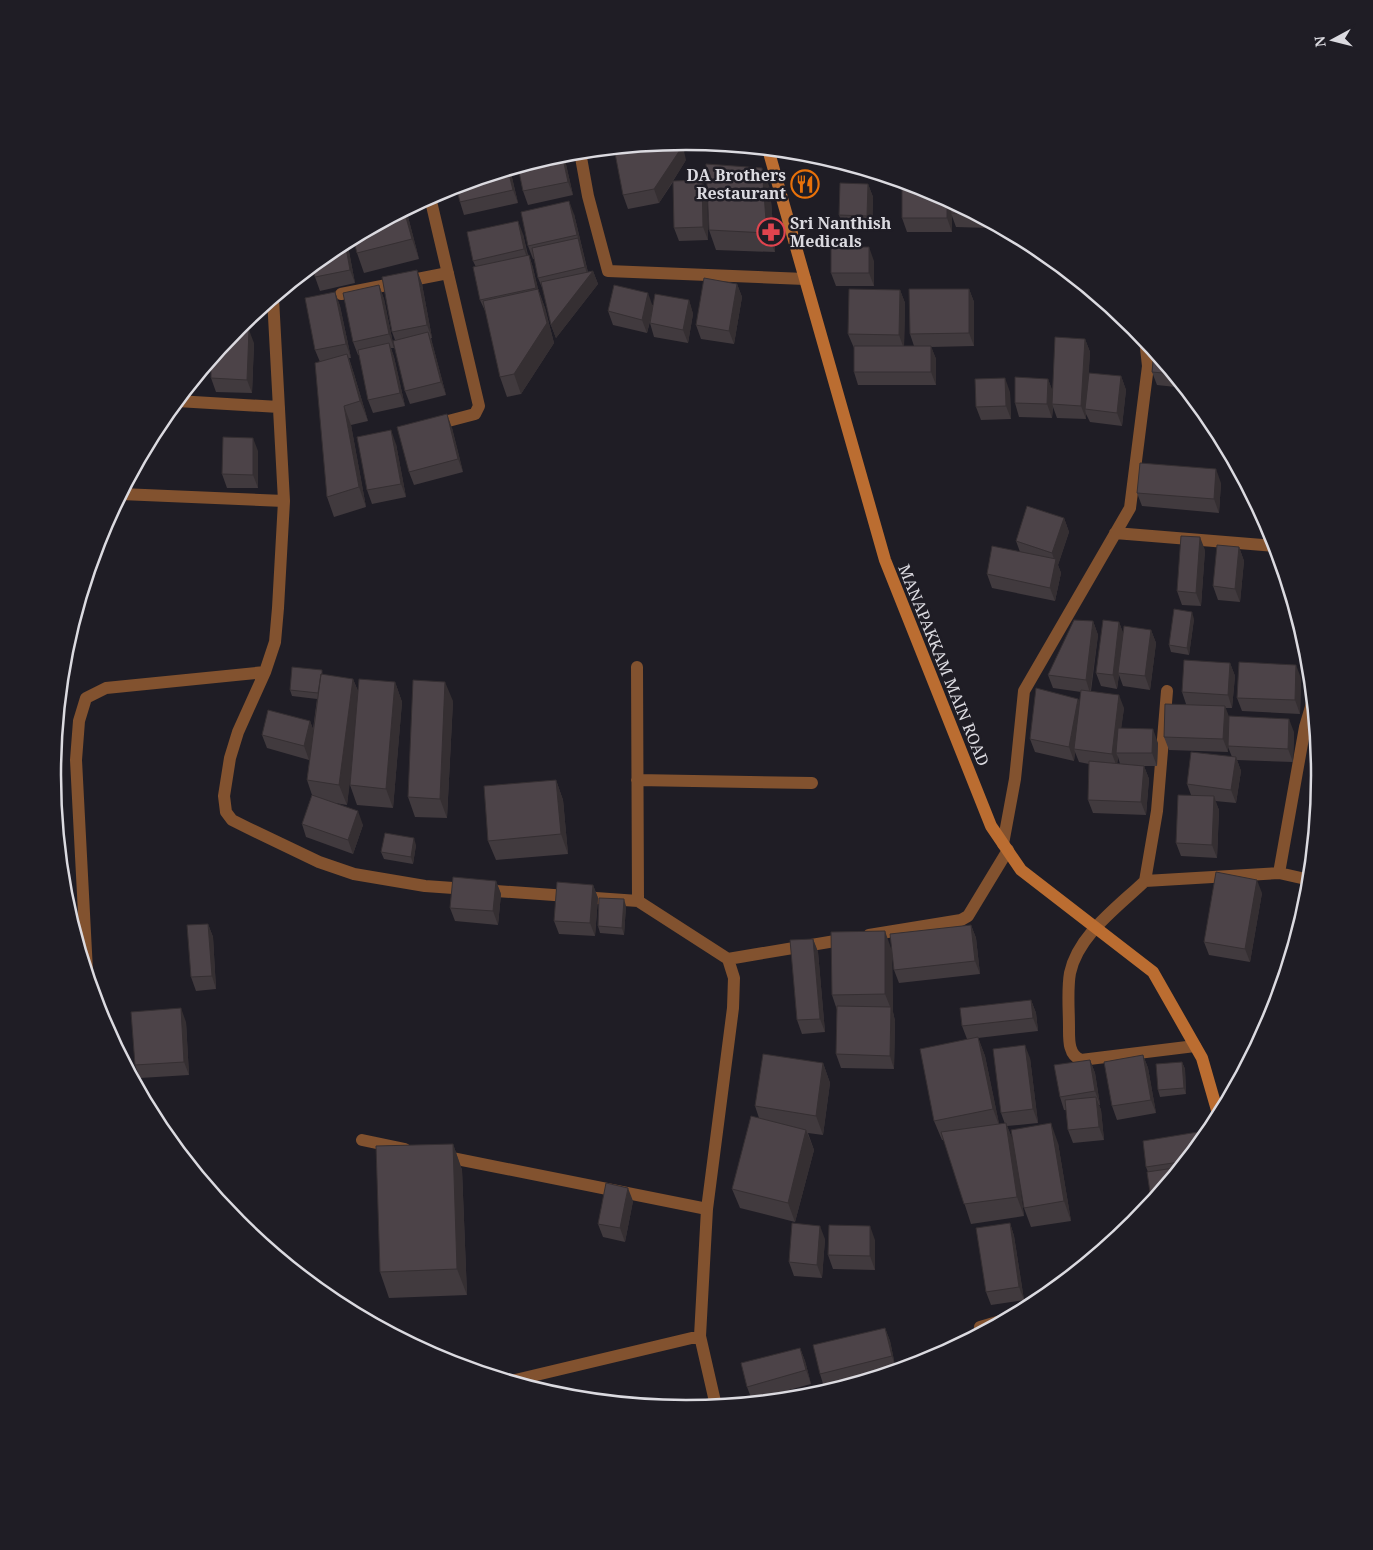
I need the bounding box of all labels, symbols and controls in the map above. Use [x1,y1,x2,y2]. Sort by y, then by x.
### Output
north arrow [1308,15,1358,65]
text: N [1309,35,1330,48]
place label: DA Brothers Restaurant [687,164,787,204]
restaurant icon: DA Brothers Restaurant [790,169,820,199]
place label: Sri Nanthish Medicals [790,212,892,252]
pharmacy icon: Sri Nanthish Medicals [756,217,786,247]
street label: MANAPAKKAM MAIN ROAD [893,561,995,769]

